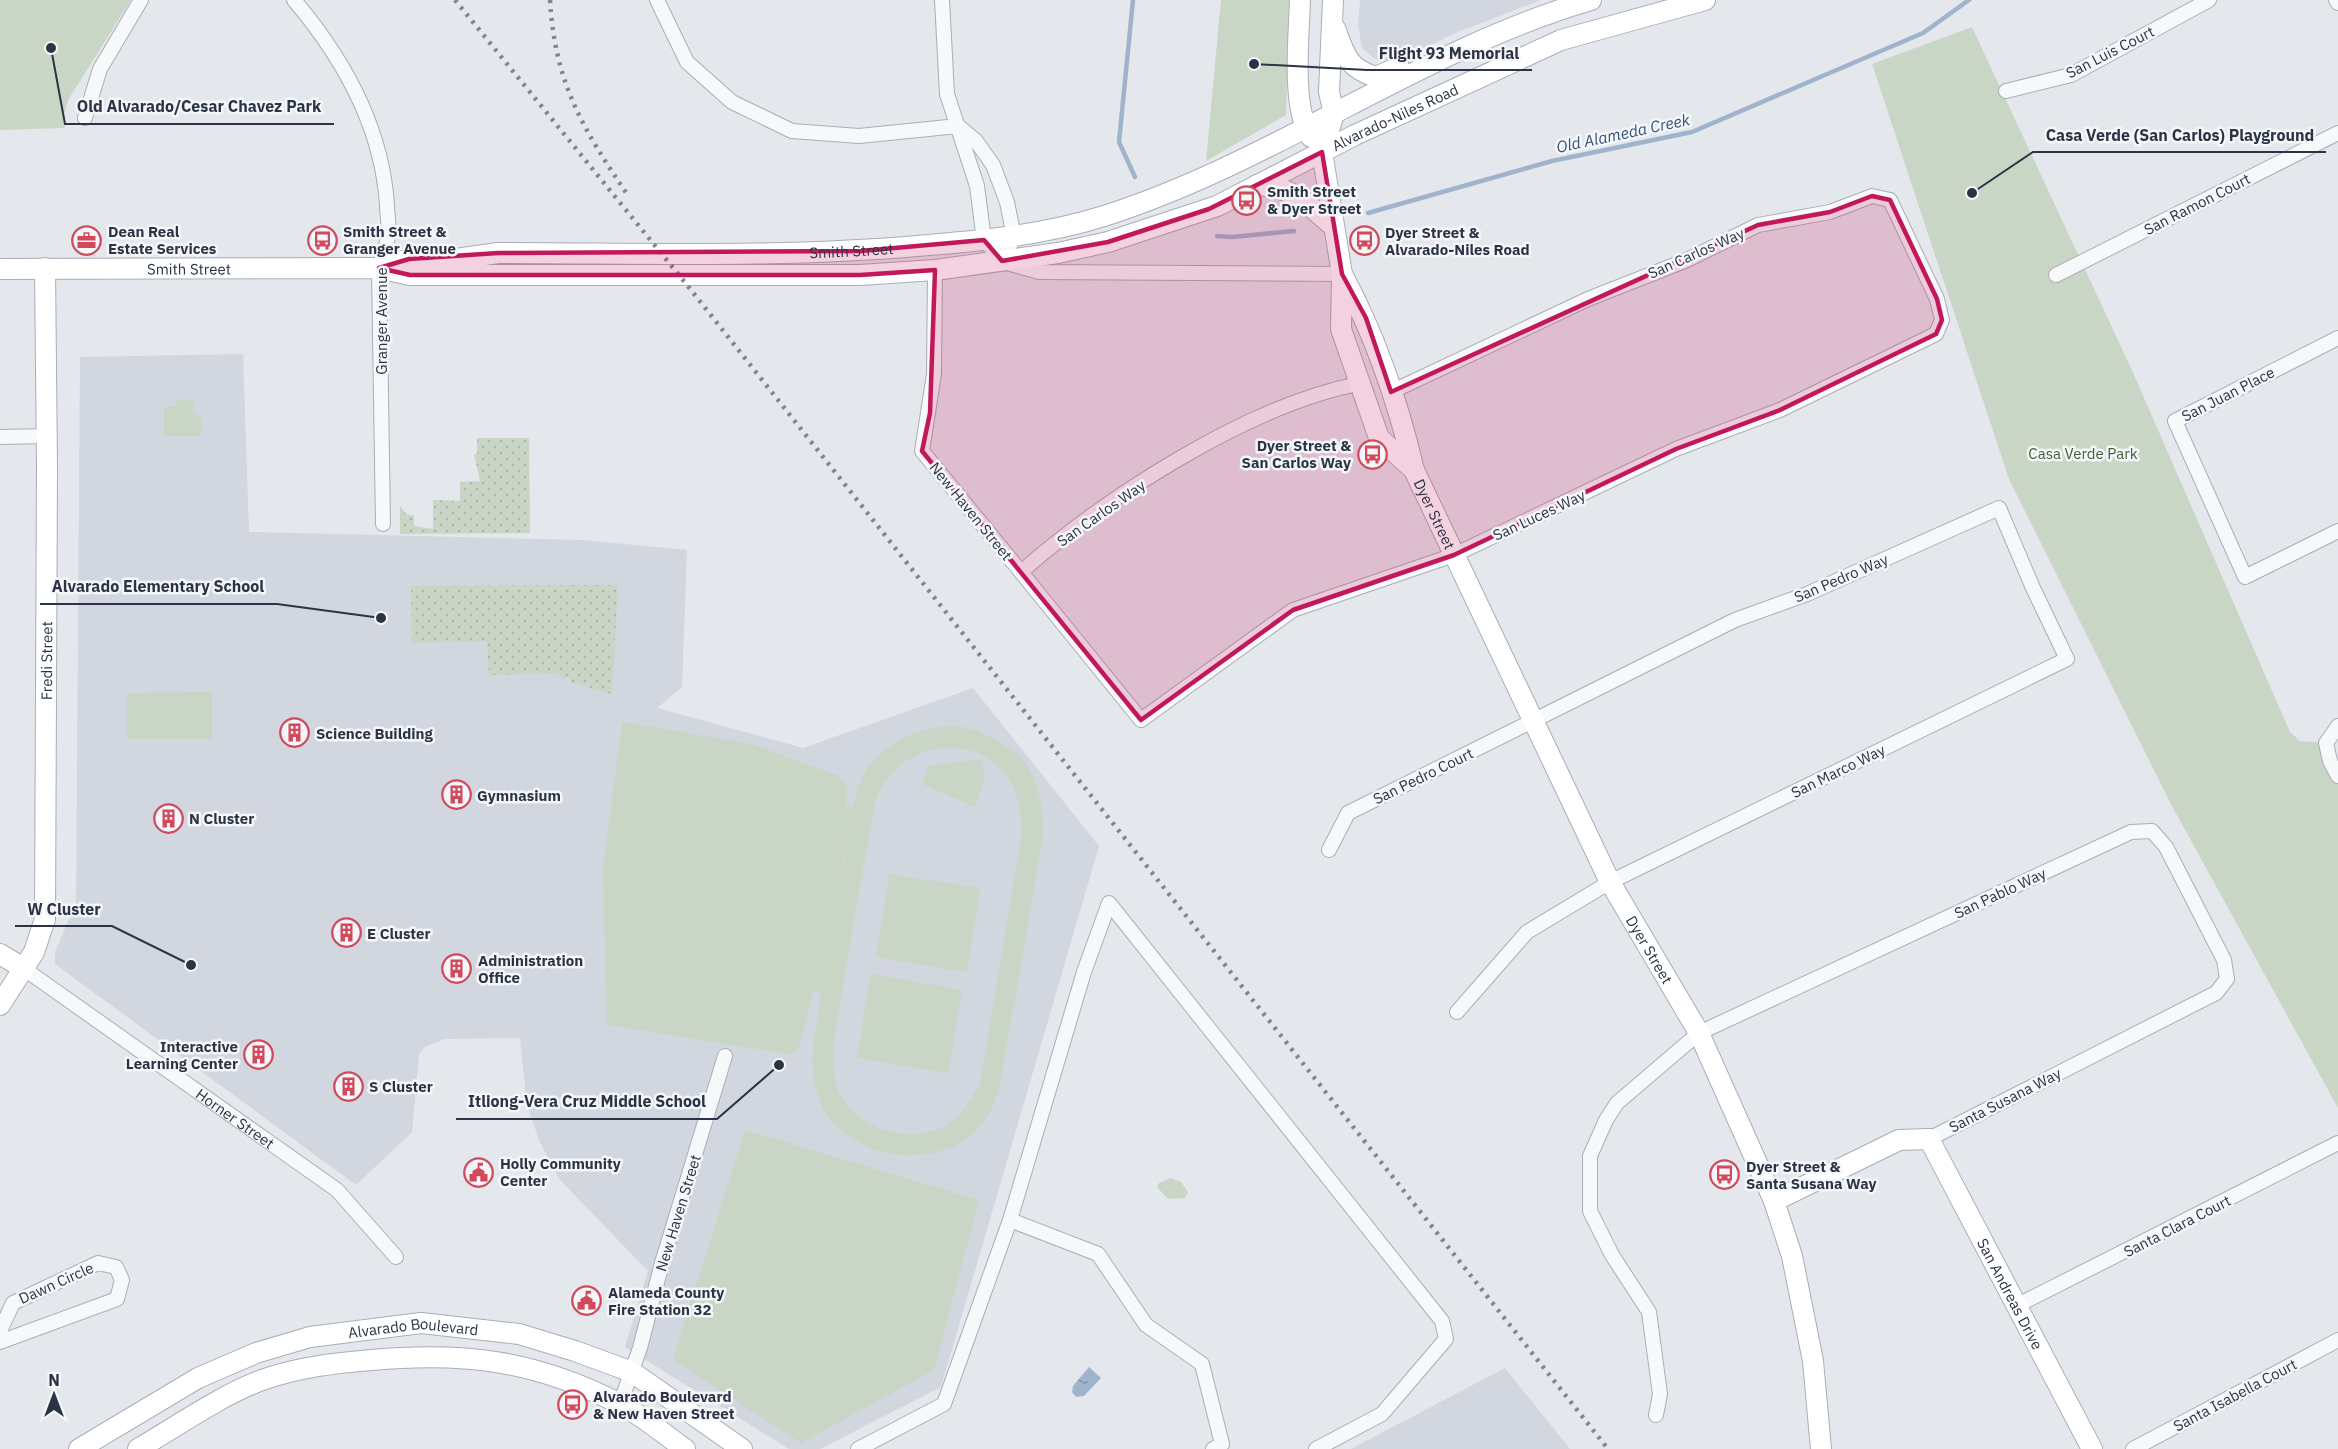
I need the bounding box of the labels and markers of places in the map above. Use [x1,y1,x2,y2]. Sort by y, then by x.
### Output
callout: Flight 93 Memorial [1367,36,1532,70]
callout: Old Alvarado/Cesar Chavez Park [65,90,334,124]
callout: Casa Verde (San Carlos) Playground [2033,118,2326,152]
place label: Smith Street & Dyer Street [1267,182,1362,218]
bus stop icon: Smith Street & Dyer Street [1230,184,1262,216]
place label: Dean Real Estate Services [108,222,217,258]
place label: Smith Street & Granger Avenue [343,222,456,258]
place label: Dyer Street & Alvarado-Niles Road [1385,223,1530,259]
office icon: Dean Real Estate Services [71,224,103,256]
bus stop icon: Smith Street & Granger Avenue [306,224,338,256]
bus stop icon: Dyer Street & Alvarado-Niles Road [1348,225,1380,257]
place label: Dyer Street & San Carlos Way [1242,436,1351,472]
bus stop icon: Dyer Street & San Carlos Way [1356,438,1388,470]
callout: Alvarado Elementary School [40,570,277,604]
building icon: Science Building [279,717,311,749]
place label: Science Building [316,724,434,743]
building icon: Gymnasium [440,779,472,811]
place label: Gymnasium [477,786,561,805]
building icon: N Cluster [152,802,184,834]
place label: N Cluster [189,809,254,828]
callout: W Cluster [15,892,112,926]
building icon: E Cluster [330,917,362,949]
place label: E Cluster [367,924,431,943]
place label: Administration Office [478,951,583,987]
building icon: Administration Office [441,953,473,985]
place label: Interactive Learning Center [126,1037,238,1073]
building icon: Interactive Learning Center [243,1039,275,1071]
building icon: S Cluster [332,1070,364,1102]
place label: S Cluster [369,1077,433,1096]
callout: Itliong-Vera Cruz Middle School [456,1085,717,1119]
place label: Holly Community Center [500,1154,621,1190]
public building icon: Holly Community Center [463,1156,495,1188]
place label: Dyer Street & Santa Susana Way [1746,1157,1877,1193]
bus stop icon: Dyer Street & Santa Susana Way [1709,1159,1741,1191]
place label: Alameda County Fire Station 32 [608,1283,724,1319]
public building icon: Alameda County Fire Station 32 [571,1285,603,1317]
place label: Alvarado Boulevard & New Haven Street [593,1387,735,1423]
bus stop icon: Alvarado Boulevard & New Haven Street [556,1389,588,1421]

